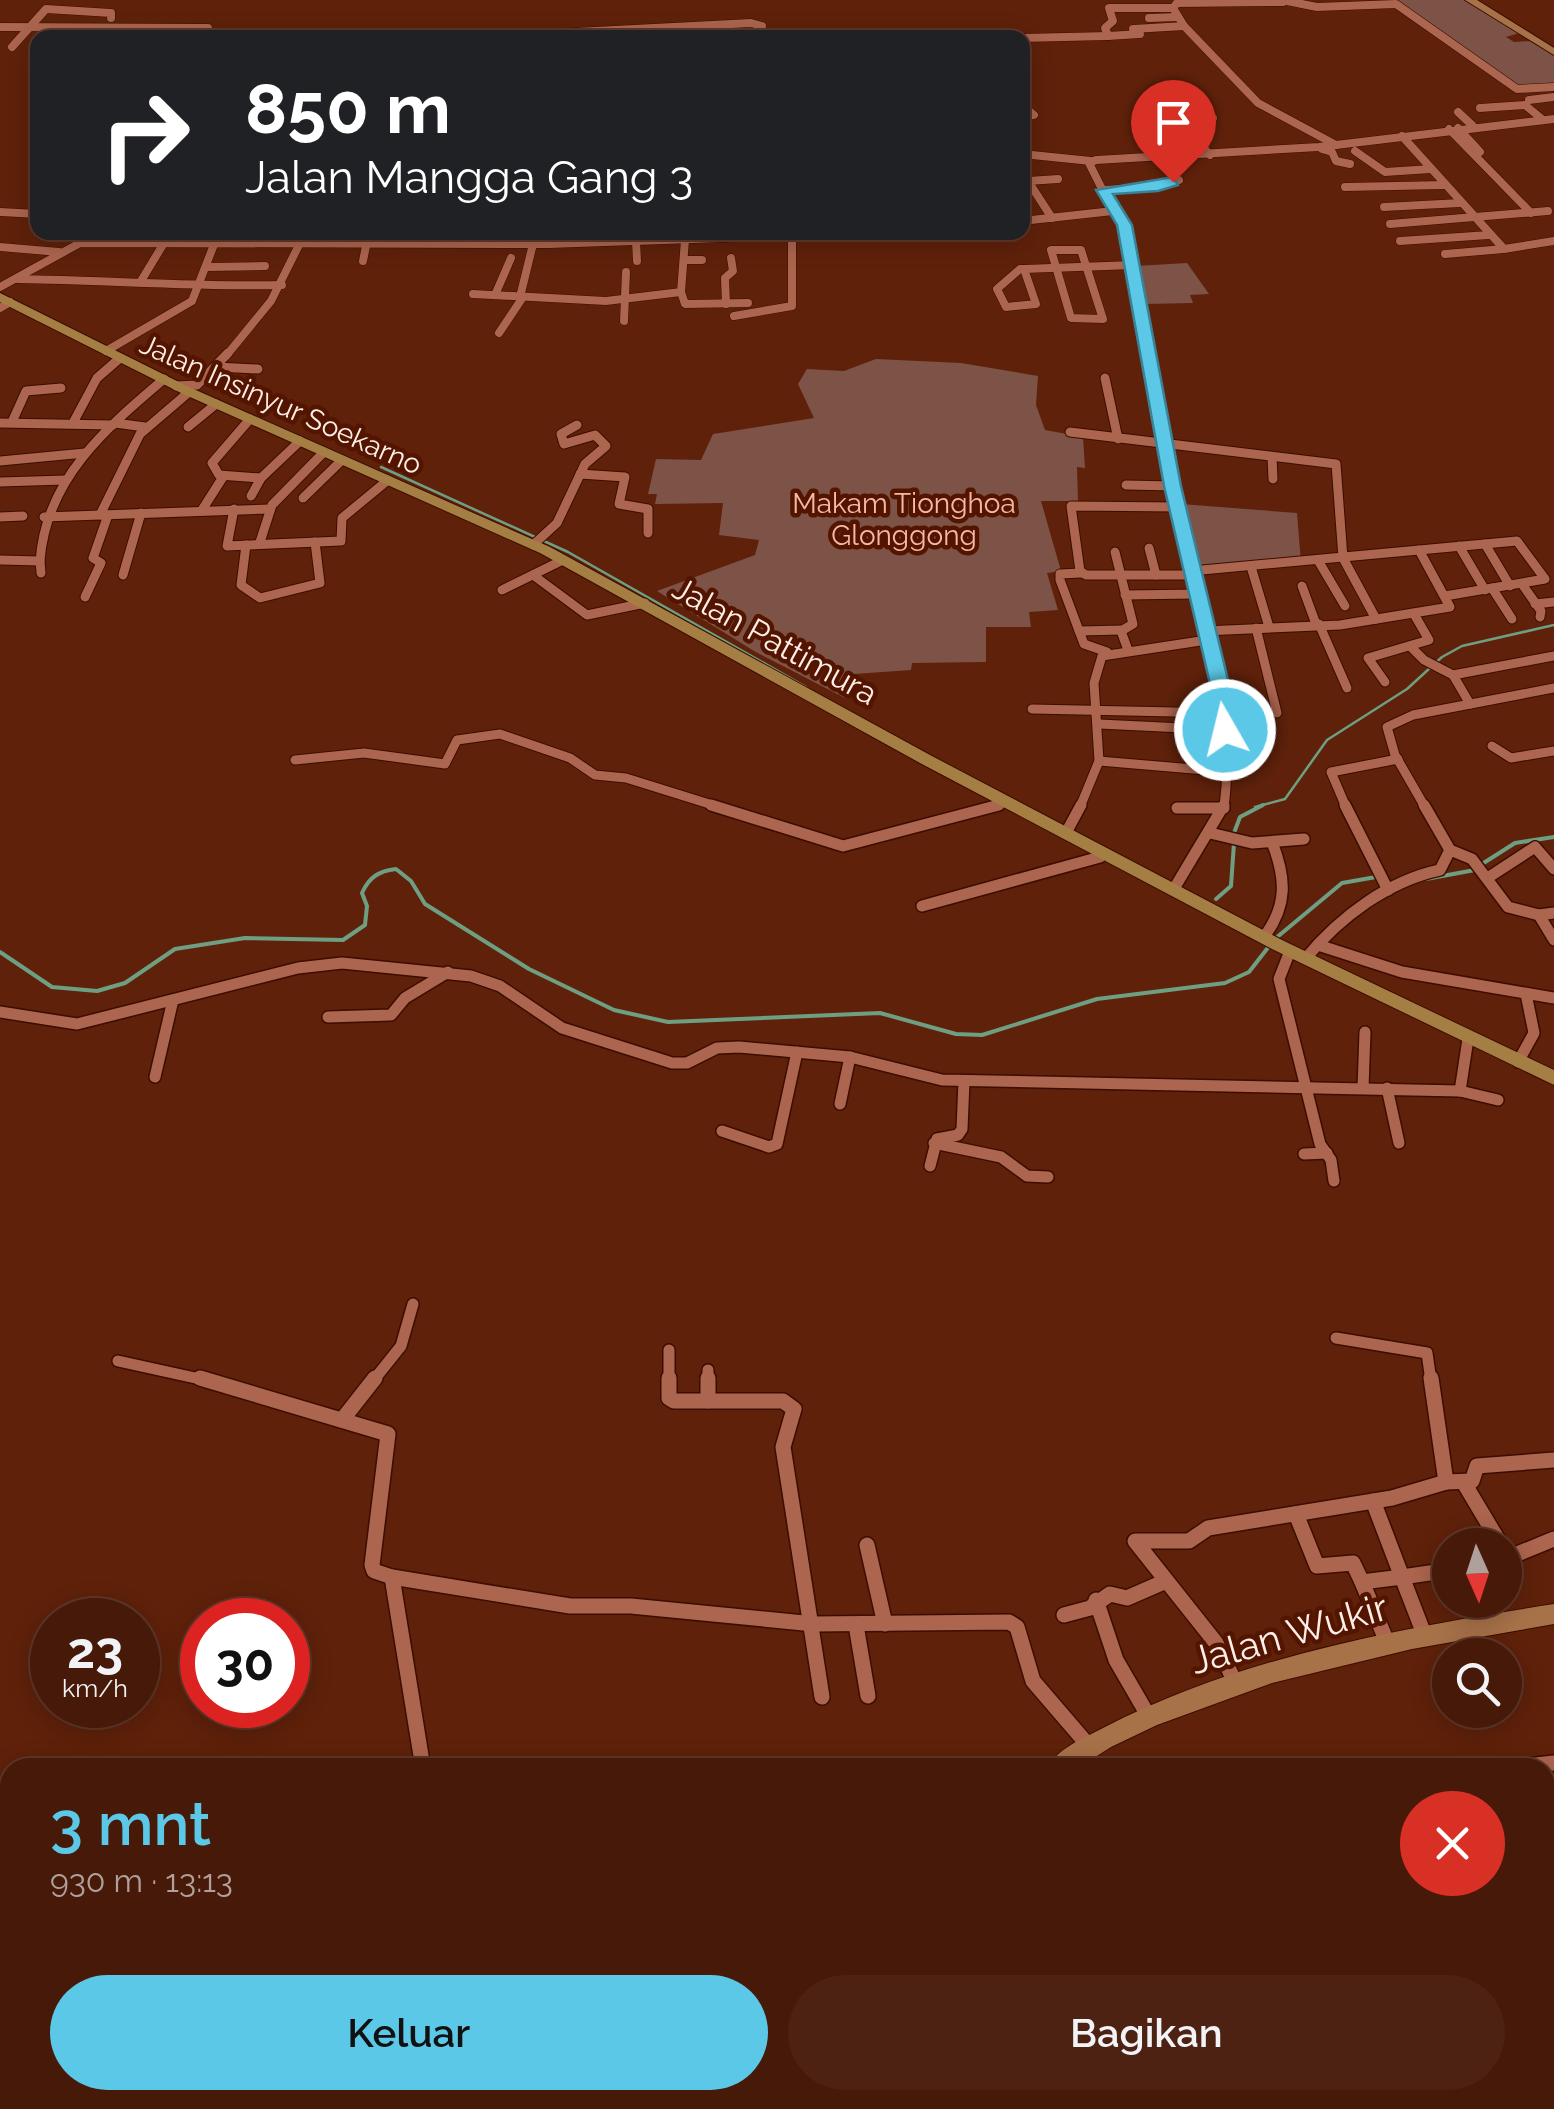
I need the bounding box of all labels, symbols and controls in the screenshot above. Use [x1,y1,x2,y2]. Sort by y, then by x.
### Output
text: 850 m [245,67,451,149]
icon: right [80,70,210,200]
pin [1131,80,1216,183]
icon: arrive [1146,95,1201,150]
text: Jalan Mangga Gang 3 [245,151,693,204]
street label: Jalan Insinyur Soekarno [135,327,427,482]
park label: Makam Tionghoa Glonggong [792,487,1016,552]
street label: Jalan Pattimura [667,569,884,712]
position arrow [1173,678,1277,782]
north arrow [1432,1528,1522,1618]
map controls [1432,1528,1522,1728]
street label: Jalan Wukir [1185,1584,1393,1683]
speed limit sign: 30 [180,1598,310,1728]
text: 23 [67,1621,123,1680]
button: search [1432,1638,1522,1728]
text: km/h [62,1673,128,1703]
text: 3 mnt [50,1789,211,1859]
button: close [1400,1791,1505,1896]
text: 930 m · 13:13 [50,1862,233,1899]
button: Keluar [50,1975,768,2090]
button: Bagikan [788,1975,1505,2090]

